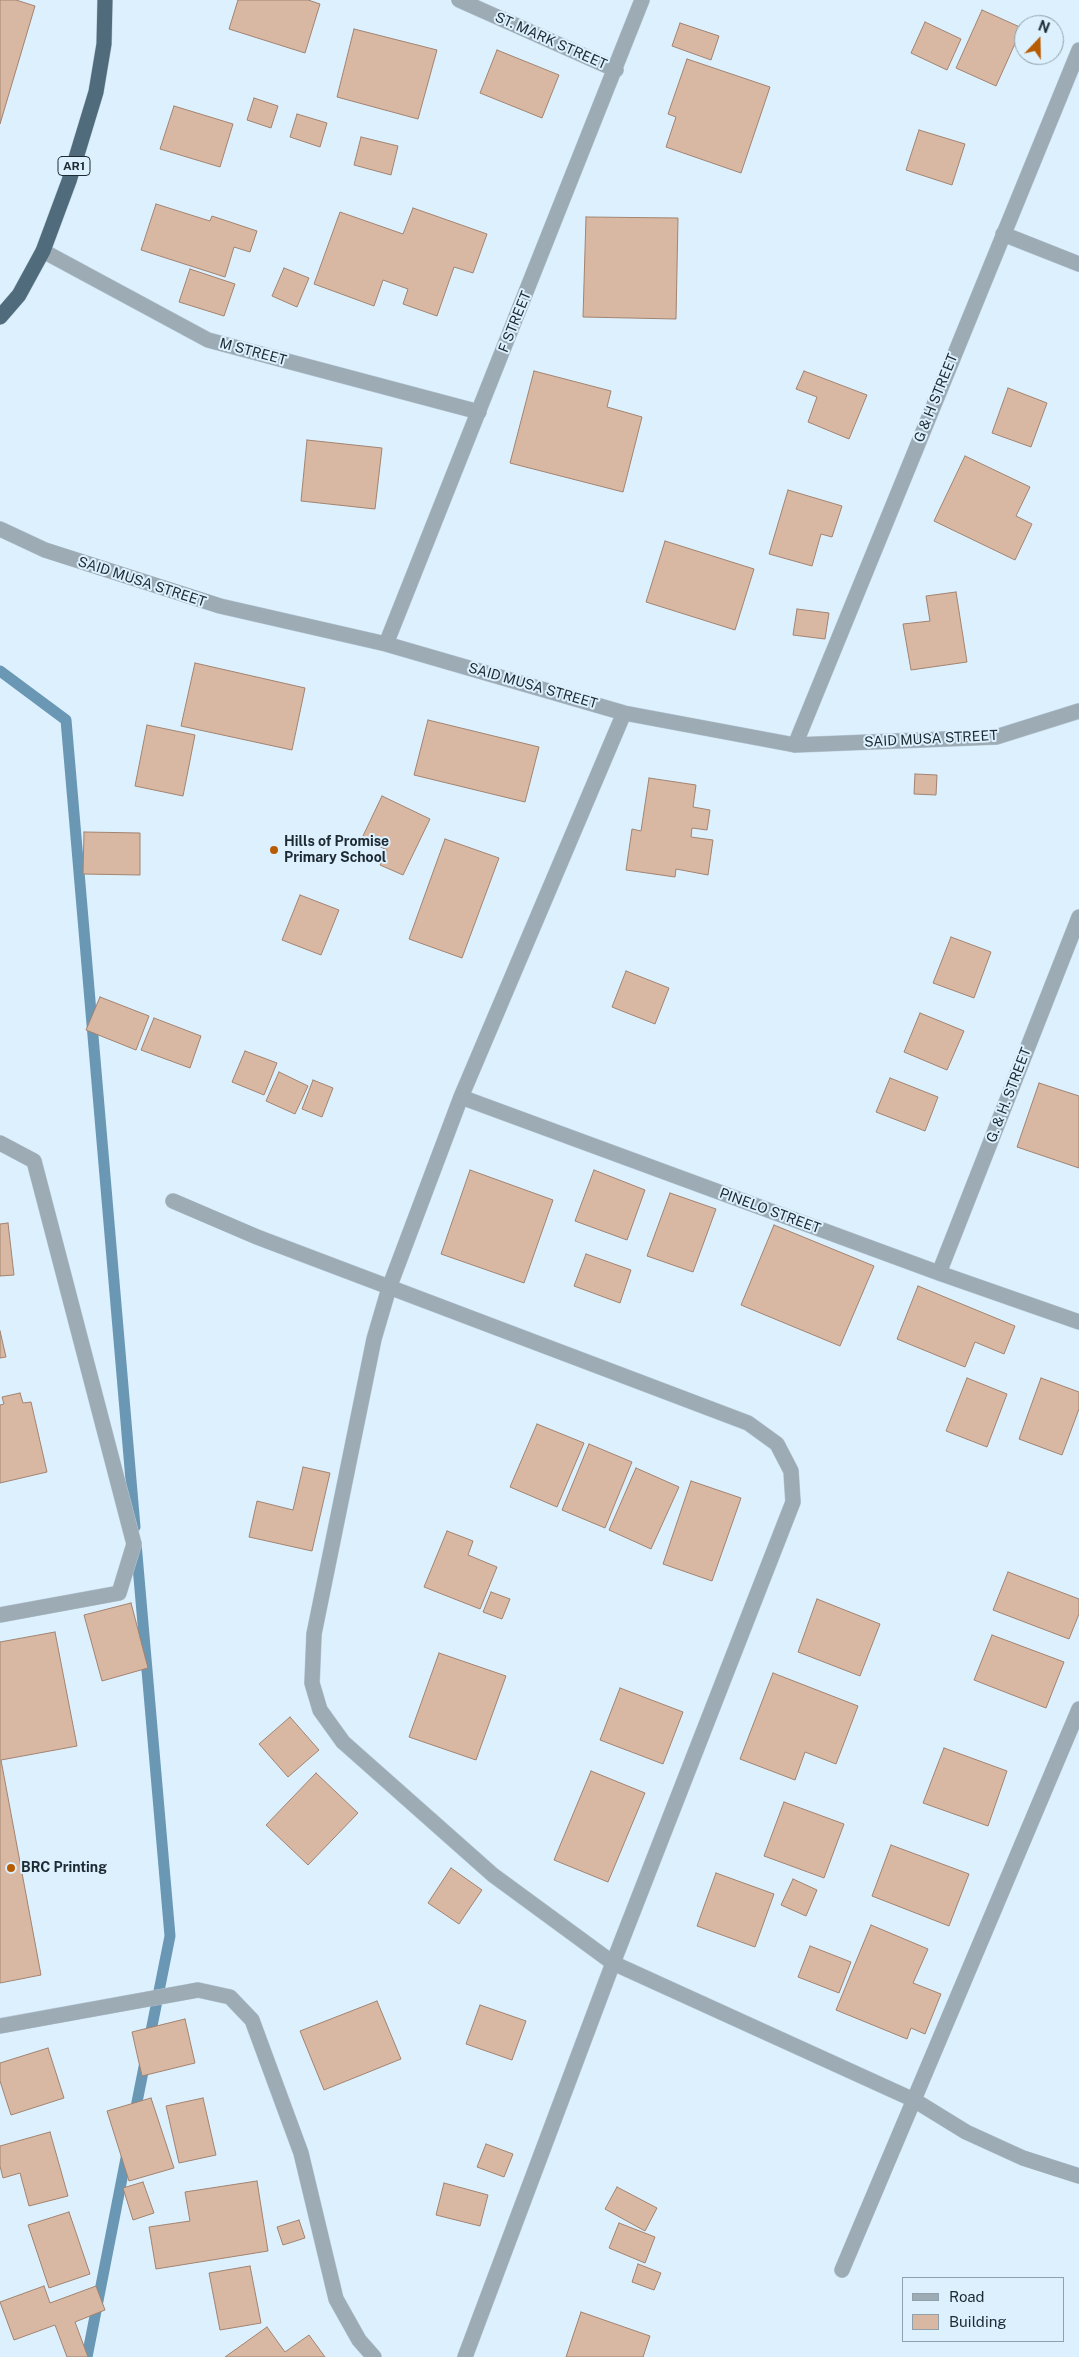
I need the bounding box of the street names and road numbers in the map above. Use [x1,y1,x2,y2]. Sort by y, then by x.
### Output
street label: ST. MARK STREET [492,9,610,73]
road number: AR1 [58,157,90,176]
street label: F STREET [495,289,535,355]
street label: M STREET [218,335,288,369]
street label: G & H STREET [911,351,961,445]
street label: SAID MUSA STREET [76,553,208,611]
street label: SAID MUSA STREET [466,659,600,713]
street label: SAID MUSA STREET [864,727,998,751]
street label: G. & H. STREET [983,1045,1035,1145]
street label: PINELO STREET [717,1185,823,1237]

